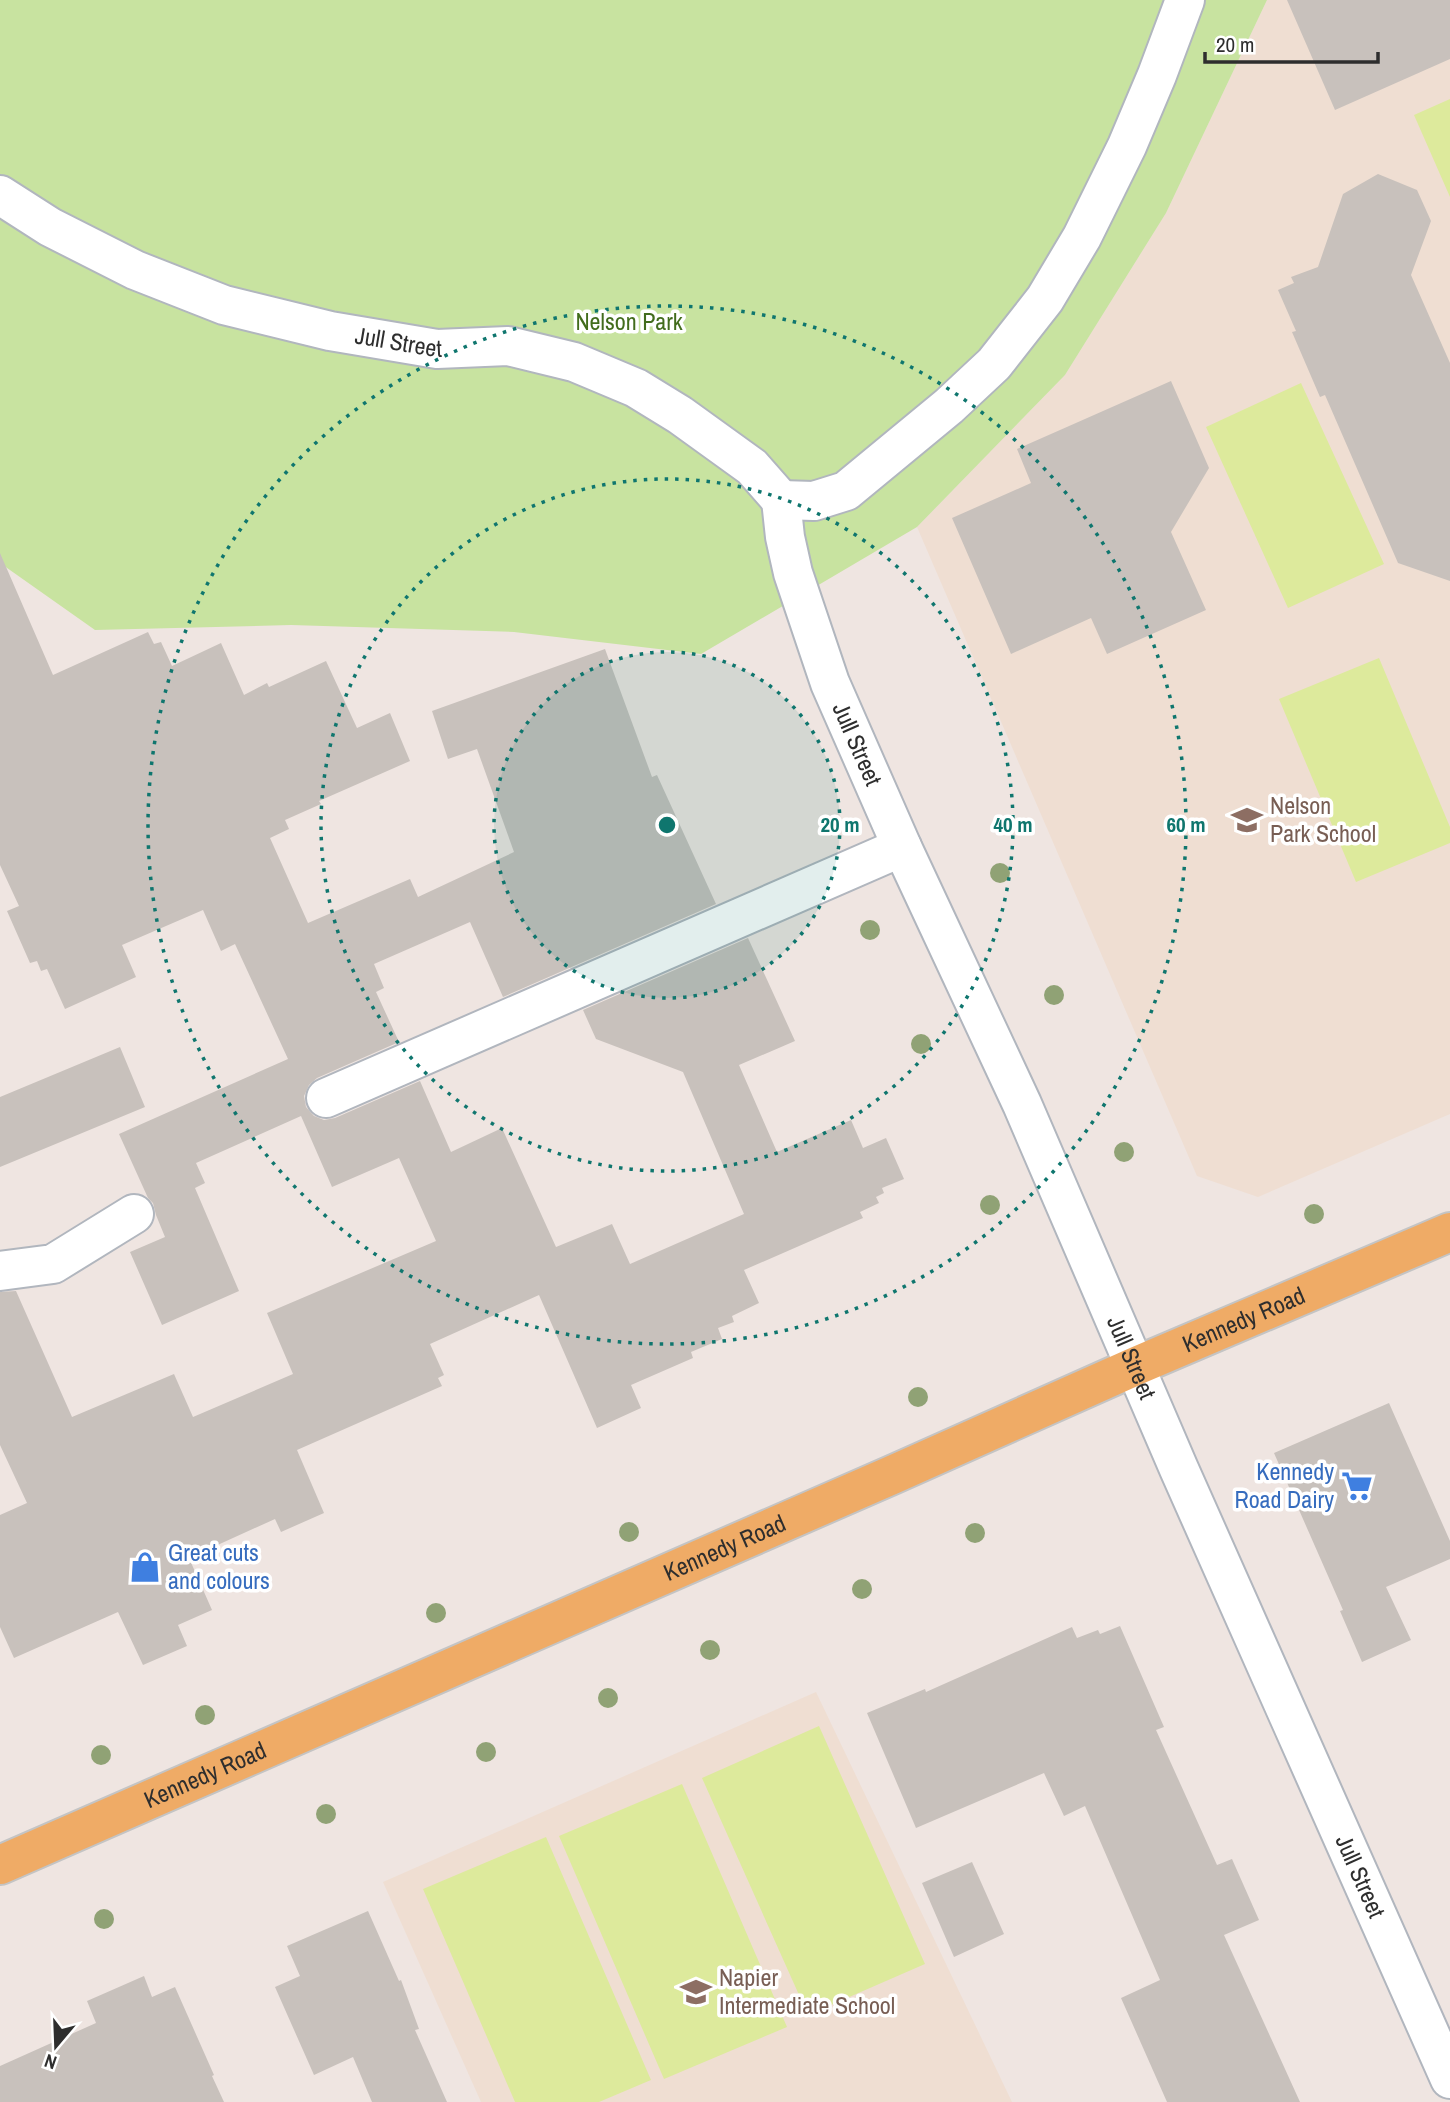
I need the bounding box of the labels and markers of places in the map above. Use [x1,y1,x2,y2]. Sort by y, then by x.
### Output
place label: Nelson Park School [1270,789,1376,849]
school or university icon: Nelson Park School [1230,803,1264,837]
centre of rings [655,813,679,837]
place label: Kennedy Road Dairy [1234,1455,1334,1515]
supermarket icon: Kennedy Road Dairy [1340,1469,1374,1503]
place label: Great cuts and colours [168,1536,270,1596]
shop icon: Great cuts and colours [128,1550,162,1584]
place label: Napier Intermediate School [719,1961,895,2021]
school or university icon: Napier Intermediate School [679,1975,713,2009]

